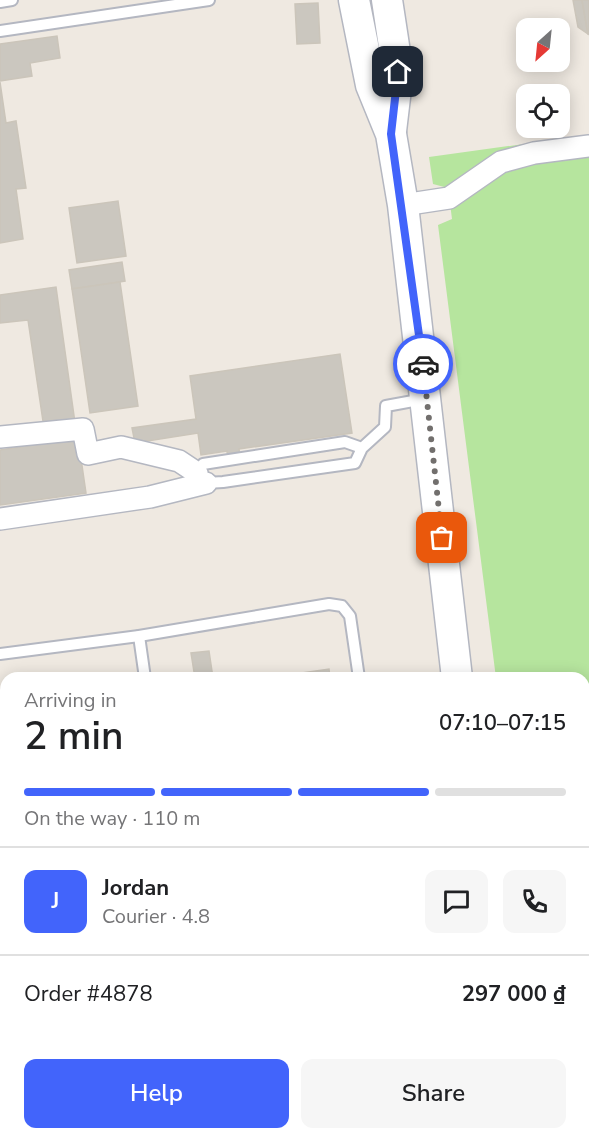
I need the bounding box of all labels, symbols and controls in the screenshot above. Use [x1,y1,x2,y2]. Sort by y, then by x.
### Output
north arrow [516,18,570,72]
map controls [516,18,570,138]
pin [372,46,423,97]
icon: home [381,55,414,88]
button: locate [516,84,570,138]
courier [393,334,453,394]
icon: car [407,348,440,381]
pin [416,512,467,563]
icon: bag [425,521,458,554]
text: Arriving in [24,687,117,714]
text: 07:10–07:15 [439,708,566,738]
text: 2 min [24,710,123,763]
text: On the way · 110 m [24,805,200,832]
button: chat [425,870,488,933]
button: phone [503,870,566,933]
text: Jordan [102,873,169,903]
text: J [52,886,59,916]
text: Courier · 4.8 [102,903,210,930]
text: Order #4878 [24,979,153,1009]
text: 297 000 ₫ [462,979,566,1009]
button: Help [24,1059,289,1128]
button: Share [301,1059,566,1128]

